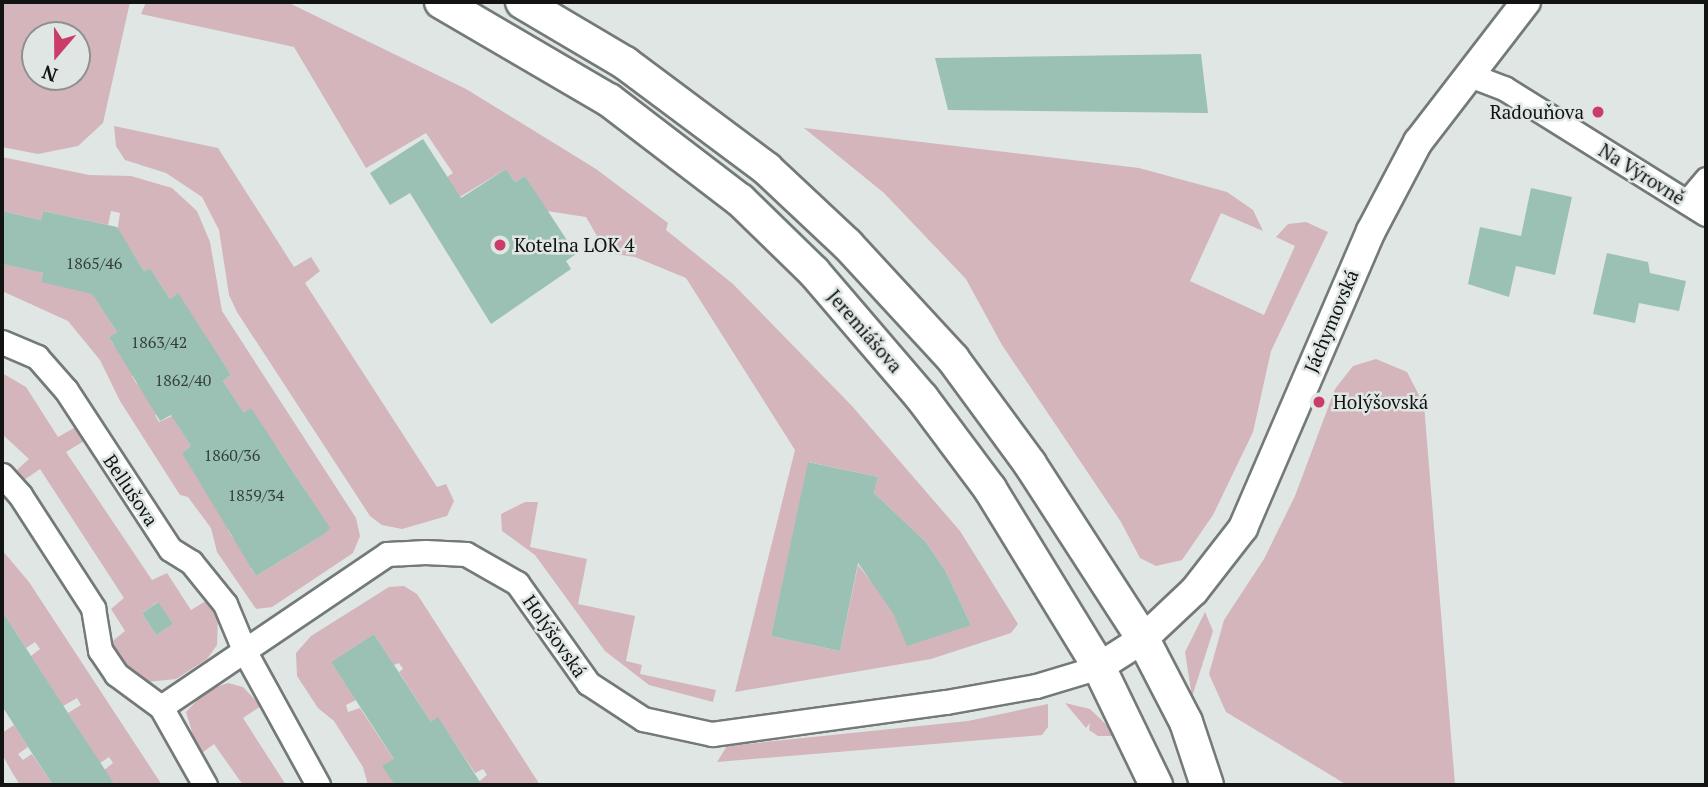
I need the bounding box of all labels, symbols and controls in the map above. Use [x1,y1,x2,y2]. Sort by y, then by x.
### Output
north arrow [21,21,91,91]
text: N [38,60,60,89]
place label: Radouňova [1490,101,1584,123]
marker: Radouňova [1590,104,1606,120]
street label: Na Výrovně [1594,138,1690,210]
place label: Kotelna LOK 4 [514,234,635,256]
marker: Kotelna LOK 4 [492,237,508,253]
house number: 1865/46 [66,253,122,273]
street label: Jáchymovská [1299,266,1363,376]
street label: Jeremiášova [823,285,907,377]
house number: 1863/42 [131,332,187,352]
house number: 1862/40 [155,370,211,390]
place label: Holýšovská [1333,391,1428,413]
marker: Holýšovská [1311,394,1327,410]
house number: 1860/36 [204,445,260,465]
street label: Bellušova [99,450,163,530]
house number: 1859/34 [228,485,284,505]
street label: Holýšovská [518,590,592,682]

